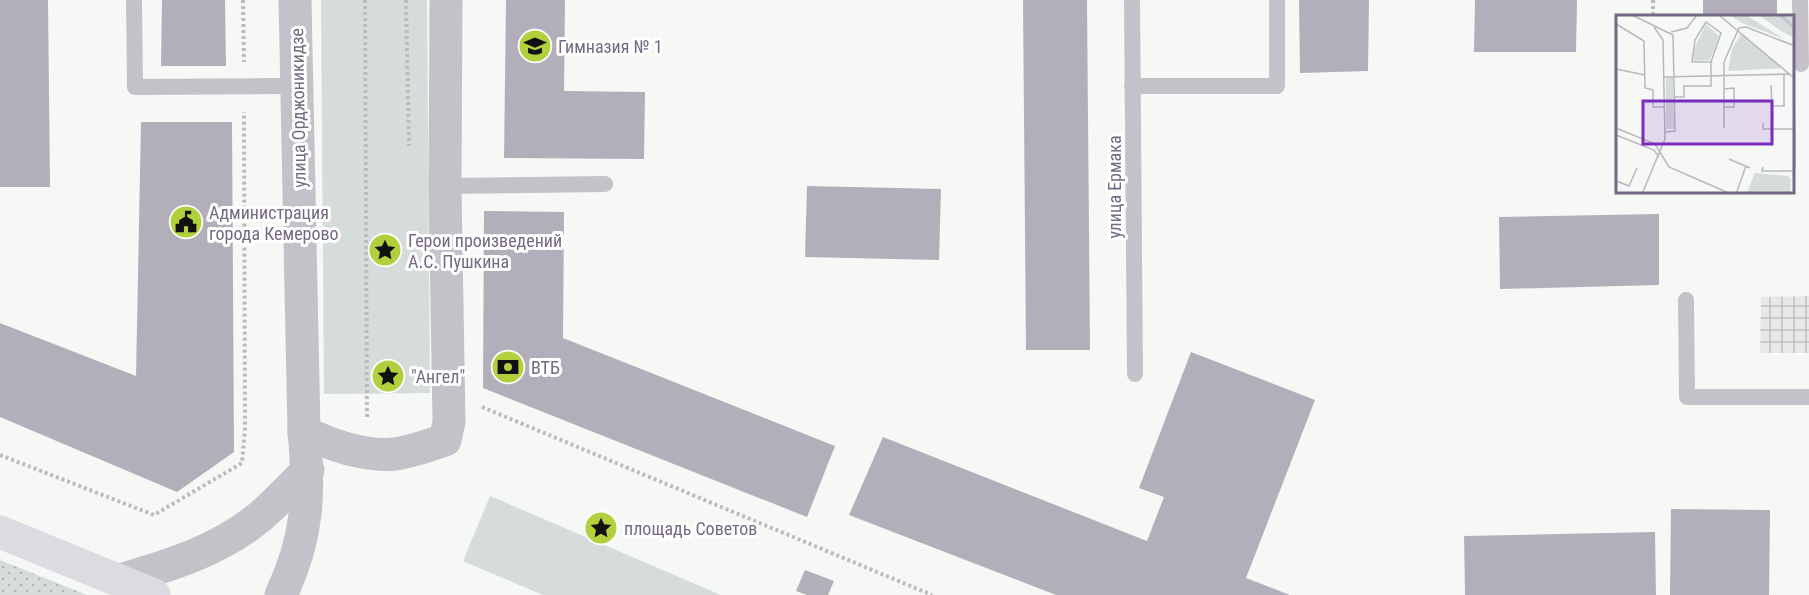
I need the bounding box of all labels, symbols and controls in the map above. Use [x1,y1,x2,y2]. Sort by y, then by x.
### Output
inset map [1616,15,1794,194]
street label: улица Орджоникидзе [286,28,310,188]
school or university icon: Гимназия № 1 [517,28,553,64]
place label: Гимназия № 1 [558,36,663,57]
street label: улица Ермака [1104,135,1125,239]
place label: Администрация города Кемерово [209,202,339,244]
public building icon: Администрация города Кемерово [168,204,204,240]
place label: Герои произведений А.С. Пушкина [408,230,562,272]
place icon: Герои произведений А.С. Пушкина [367,232,403,268]
bank icon: ВТБ [490,349,526,385]
place label: ВТБ [531,357,560,378]
place icon: "Ангел" [370,358,406,394]
place label: "Ангел" [411,366,465,387]
place icon: площадь Советов [583,510,619,546]
place label: площадь Советов [624,518,757,539]

